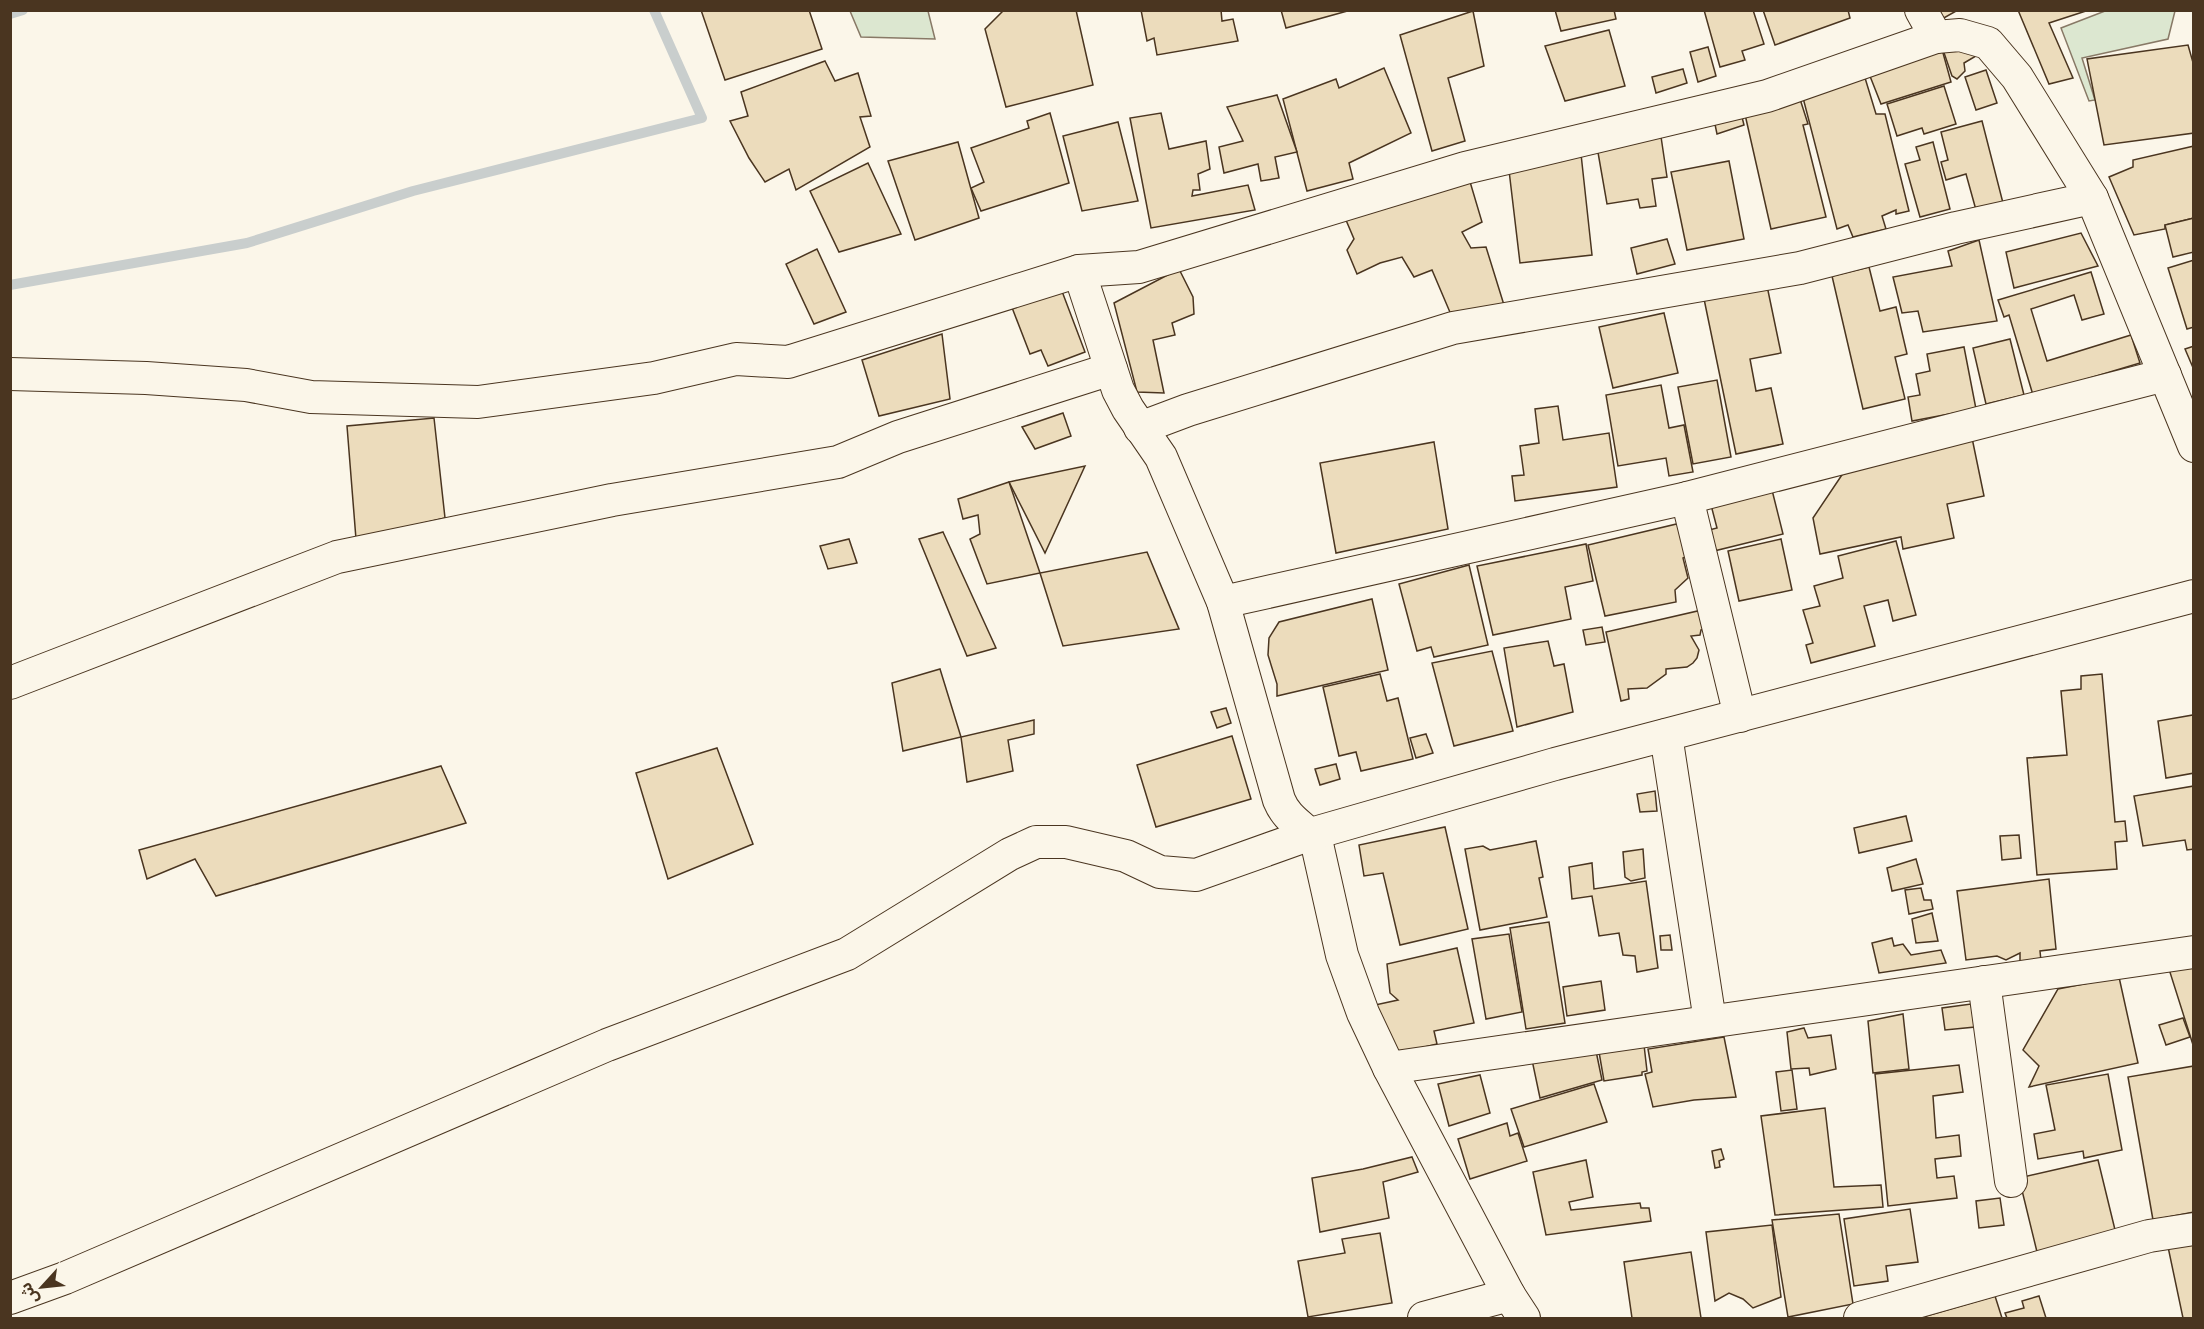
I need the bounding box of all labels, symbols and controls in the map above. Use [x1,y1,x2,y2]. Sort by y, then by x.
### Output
north arrow [12,1257,72,1317]
text: ش [15,1279,43,1308]

